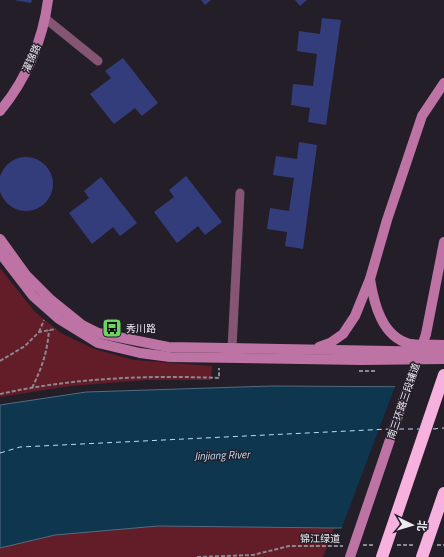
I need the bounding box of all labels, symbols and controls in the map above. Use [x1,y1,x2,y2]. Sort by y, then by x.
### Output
street label: 濯锦路 [19,41,44,75]
bus stop icon: 秀川路 [101,317,123,339]
place label: 秀川路 [126,321,156,336]
street label: 南三环路三段辅道 [383,361,424,441]
water label: Jinjiang River [194,446,252,464]
north arrow [392,505,432,545]
text: 北 [414,520,430,532]
street label: 锦江绿道 [300,531,340,546]

